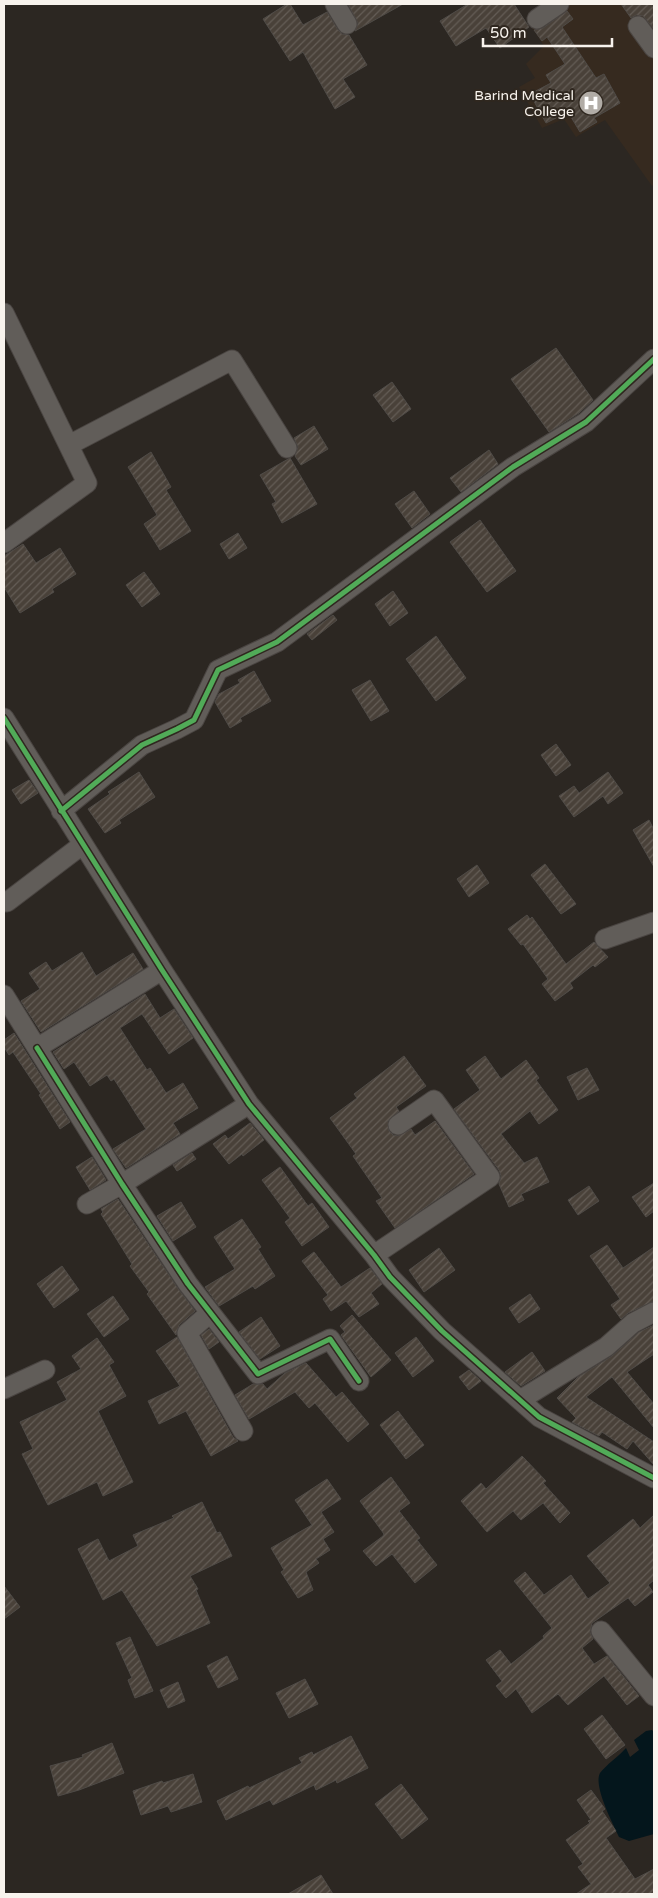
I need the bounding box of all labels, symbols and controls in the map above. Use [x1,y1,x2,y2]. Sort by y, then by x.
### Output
scale bar [483,15,612,47]
text: 50 m [490,24,527,42]
place label: Barind Medical College [474,87,574,120]
hospital icon: Barind Medical College [578,90,604,116]

